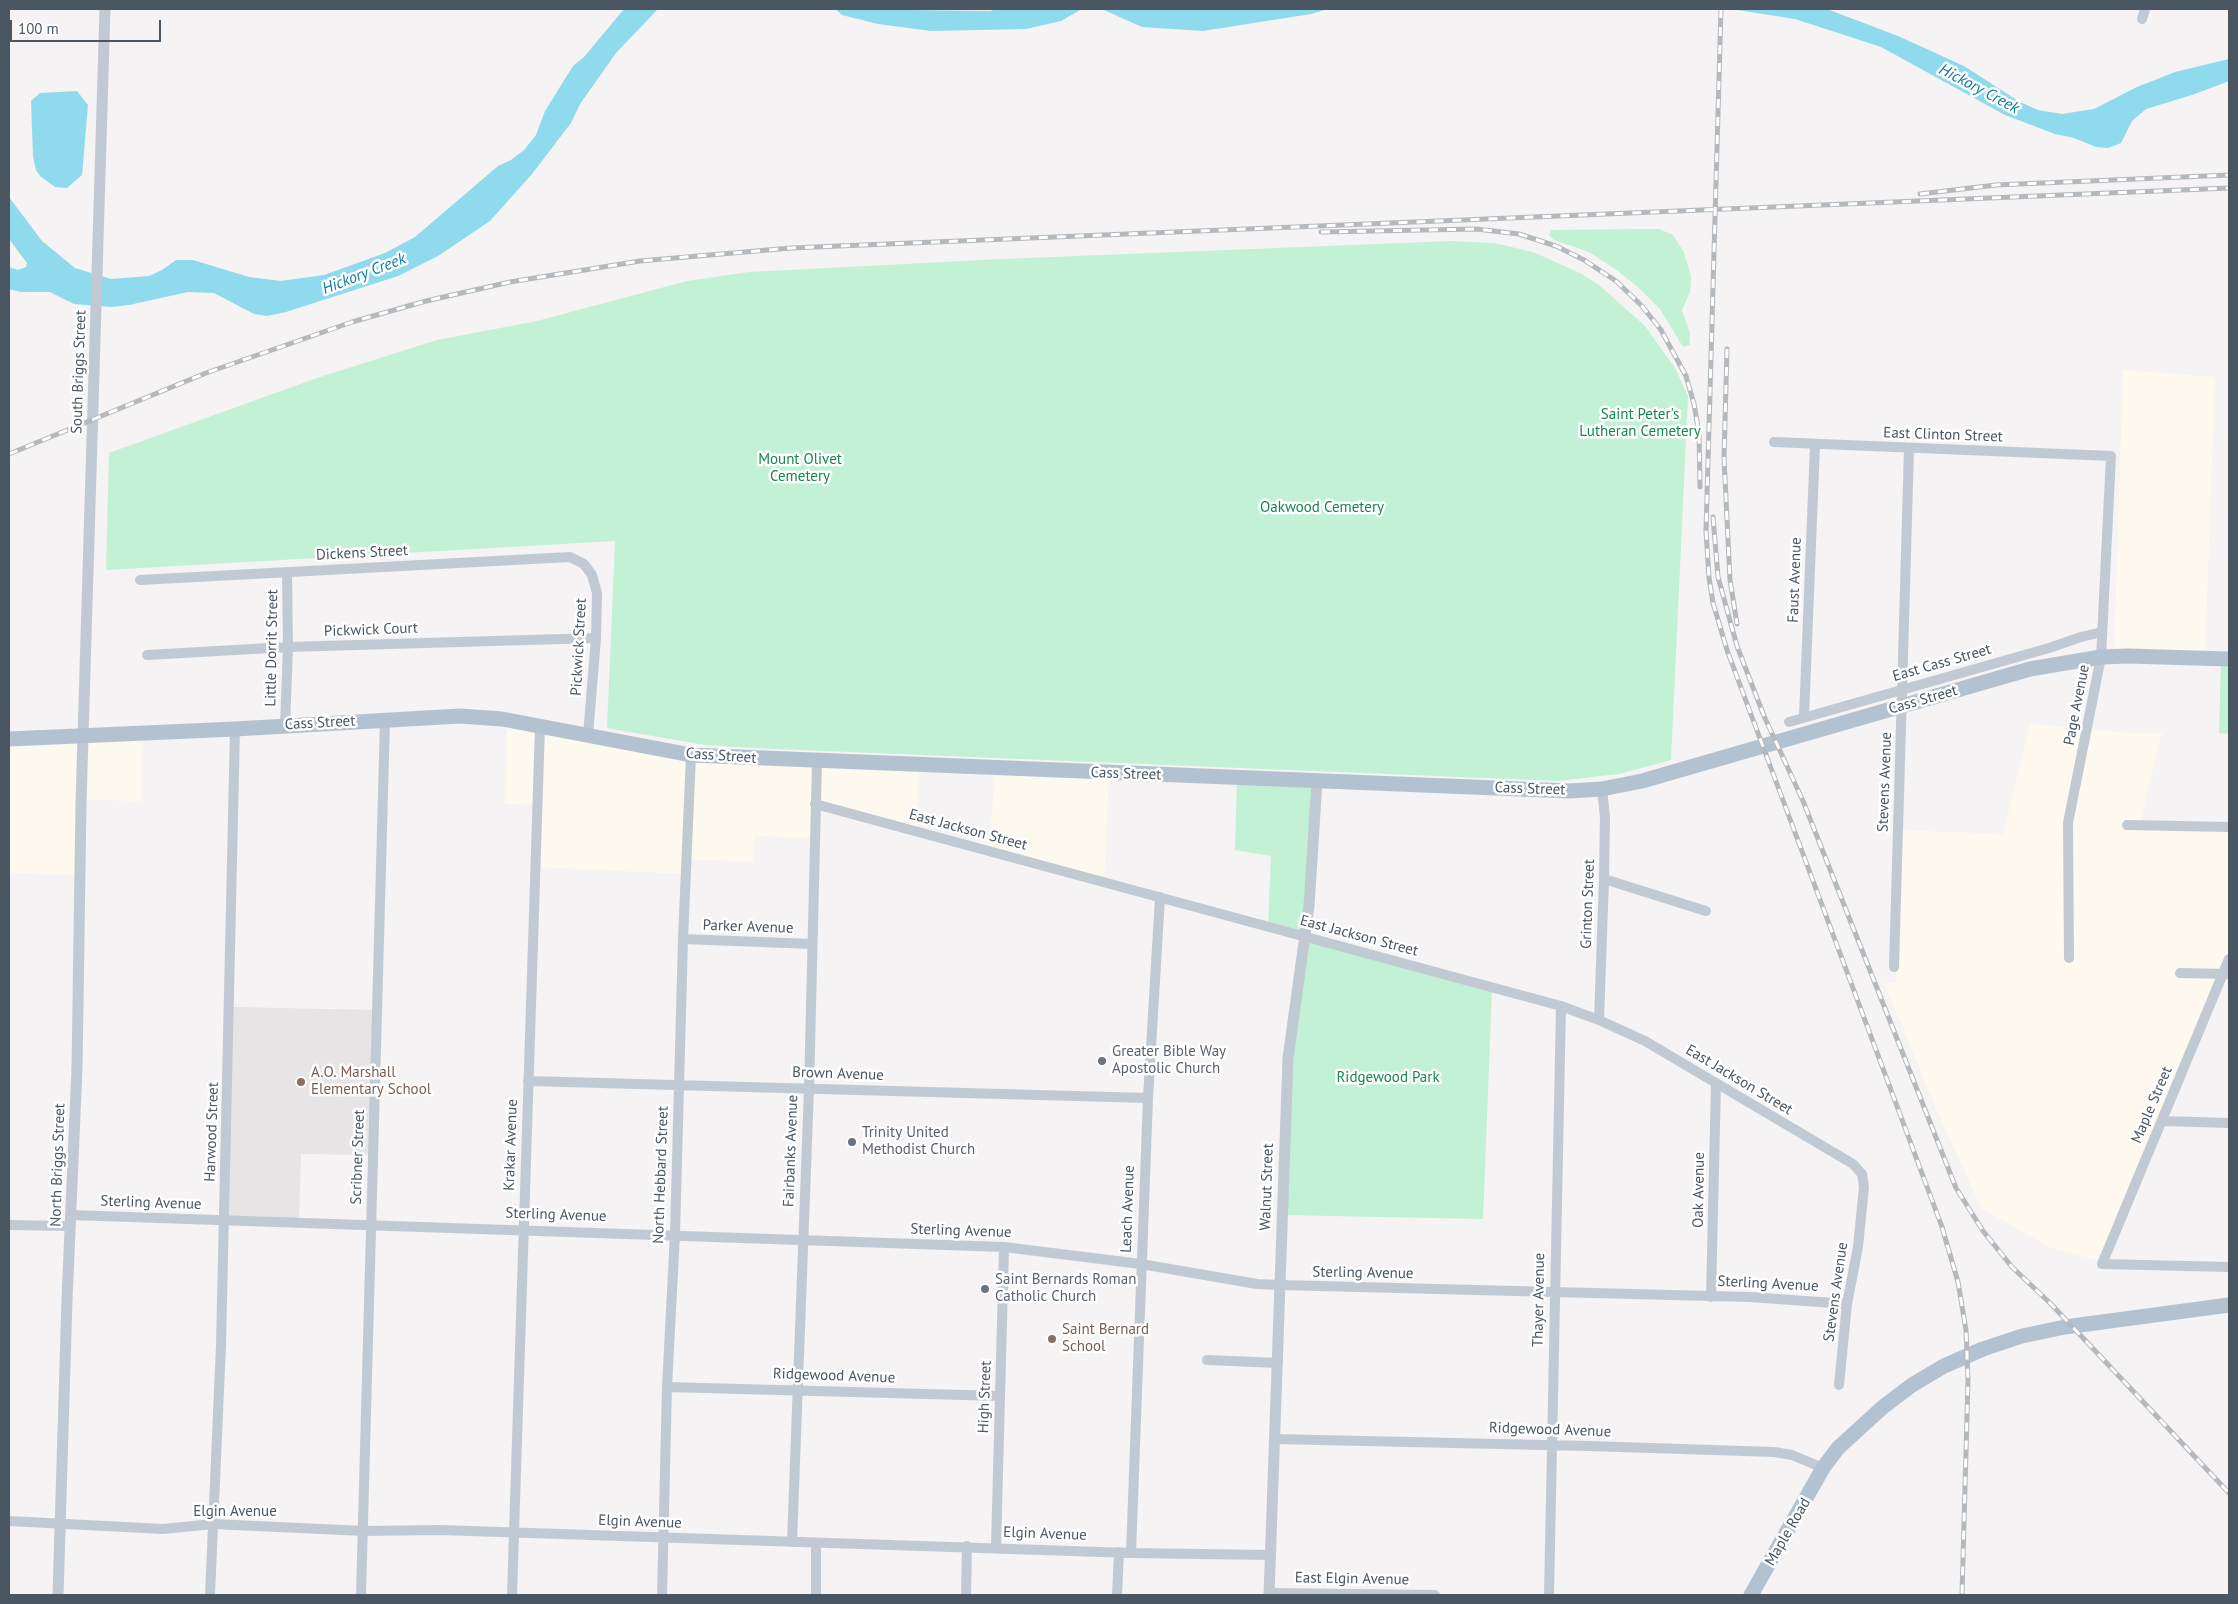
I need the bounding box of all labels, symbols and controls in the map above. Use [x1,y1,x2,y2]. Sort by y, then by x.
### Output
scale bar [12,10,164,42]
text: 100 m [18,19,59,38]
water label: Hickory Creek [1936,60,2022,118]
water label: Hickory Creek [320,249,408,299]
street label: South Briggs Street [68,310,90,434]
park label: Saint Peter's Lutheran Cemetery [1579,406,1701,441]
street label: East Clinton Street [1883,424,2003,446]
park label: Mount Olivet Cemetery [758,451,842,486]
park label: Oakwood Cemetery [1260,499,1384,517]
street label: Faust Avenue [1785,537,1805,623]
street label: Dickens Street [316,542,408,564]
street label: Little Dorrit Street [262,589,282,707]
street label: Pickwick Street [567,598,591,696]
street label: Pickwick Court [324,619,418,641]
street label: East Cass Street [1891,640,1993,686]
street label: Page Avenue [2060,663,2094,747]
street label: Cass Street [1887,682,1959,718]
street label: Cass Street [284,712,356,734]
street label: Stevens Avenue [1874,732,1896,832]
street label: Cass Street [685,745,757,767]
street label: Cass Street [1090,764,1162,784]
street label: Cass Street [1494,779,1566,799]
street label: East Jackson Street [907,806,1029,854]
street label: Grinton Street [1577,859,1599,949]
street label: East Jackson Street [1298,912,1420,960]
street label: Parker Avenue [702,916,794,938]
street label: East Jackson Street [1682,1041,1796,1119]
place label: Greater Bible Way Apostolic Church [1112,1043,1226,1078]
marker: Greater Bible Way Apostolic Church [1096,1055,1108,1067]
street label: Brown Avenue [792,1063,884,1085]
place label: A.O. Marshall Elementary School [311,1064,431,1099]
street label: Maple Street [2128,1064,2176,1146]
park label: Ridgewood Park [1336,1069,1440,1087]
marker: A.O. Marshall Elementary School [295,1076,307,1088]
street label: Harwood Street [201,1082,223,1182]
street label: Fairbanks Avenue [780,1095,802,1207]
street label: Krakar Avenue [500,1099,522,1191]
street label: North Briggs Street [47,1103,69,1227]
street label: North Hebbard Street [650,1106,672,1244]
street label: Scribner Street [347,1109,369,1205]
place label: Trinity United Methodist Church [862,1124,975,1159]
marker: Trinity United Methodist Church [846,1136,858,1148]
street label: Walnut Street [1256,1143,1278,1231]
street label: Oak Avenue [1689,1152,1709,1228]
street label: Leach Avenue [1117,1165,1139,1253]
street label: Sterling Avenue [100,1192,202,1214]
street label: Sterling Avenue [505,1204,607,1226]
street label: Sterling Avenue [910,1220,1012,1242]
street label: Stevens Avenue [1820,1241,1852,1343]
street label: Thayer Avenue [1529,1253,1549,1347]
street label: Sterling Avenue [1312,1263,1414,1283]
place label: Saint Bernards Roman Catholic Church [995,1271,1136,1306]
street label: Sterling Avenue [1717,1272,1819,1296]
marker: Saint Bernards Roman Catholic Church [979,1283,991,1295]
place label: Saint Bernard School [1062,1321,1149,1356]
marker: Saint Bernard School [1046,1333,1058,1345]
street label: High Street [975,1360,995,1434]
street label: Ridgewood Avenue [773,1365,895,1387]
street label: Ridgewood Avenue [1489,1419,1611,1441]
street label: Maple Road [1761,1495,1815,1569]
street label: Elgin Avenue [193,1503,277,1521]
street label: Elgin Avenue [598,1512,682,1532]
street label: Elgin Avenue [1003,1524,1087,1544]
street label: East Elgin Avenue [1295,1569,1409,1589]

